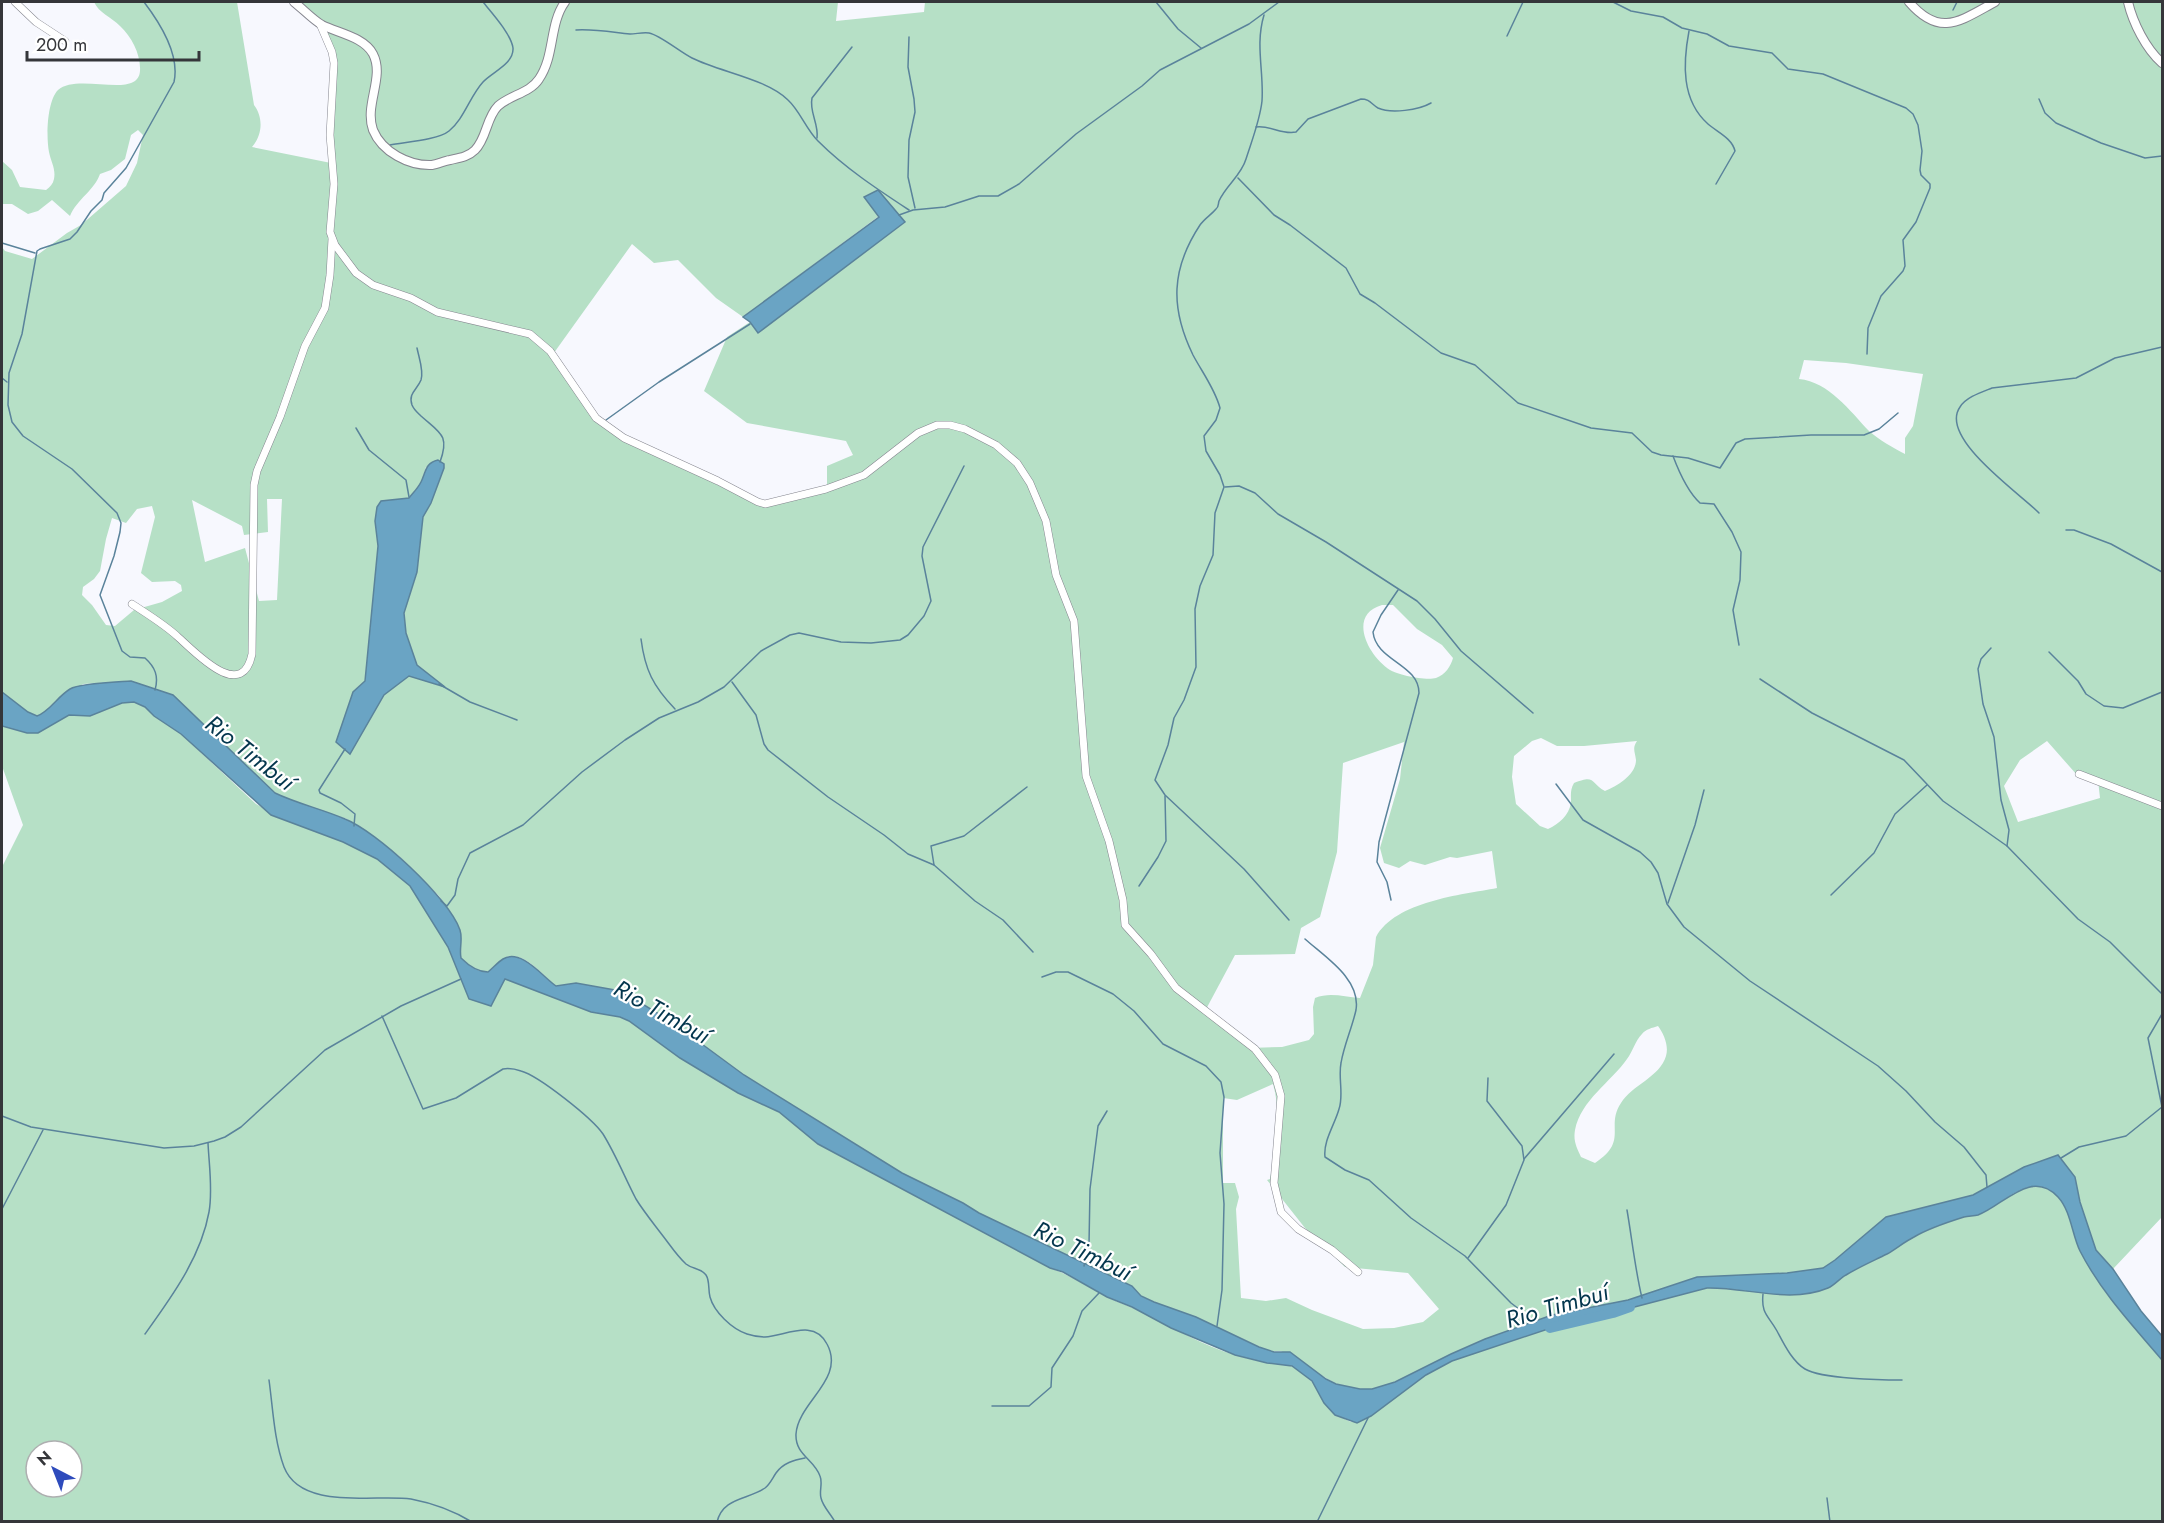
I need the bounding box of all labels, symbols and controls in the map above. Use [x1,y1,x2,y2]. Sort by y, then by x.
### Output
scale bar [27,24,200,62]
text: 200 m [36,32,87,58]
water label: Rio Timbuí [198,706,305,801]
water label: Rio Timbuí [608,971,719,1054]
water label: Rio Timbuí [1028,1212,1141,1291]
water label: Rio Timbuí [1501,1273,1615,1337]
north arrow [24,1439,84,1499]
text: N [32,1445,57,1471]

